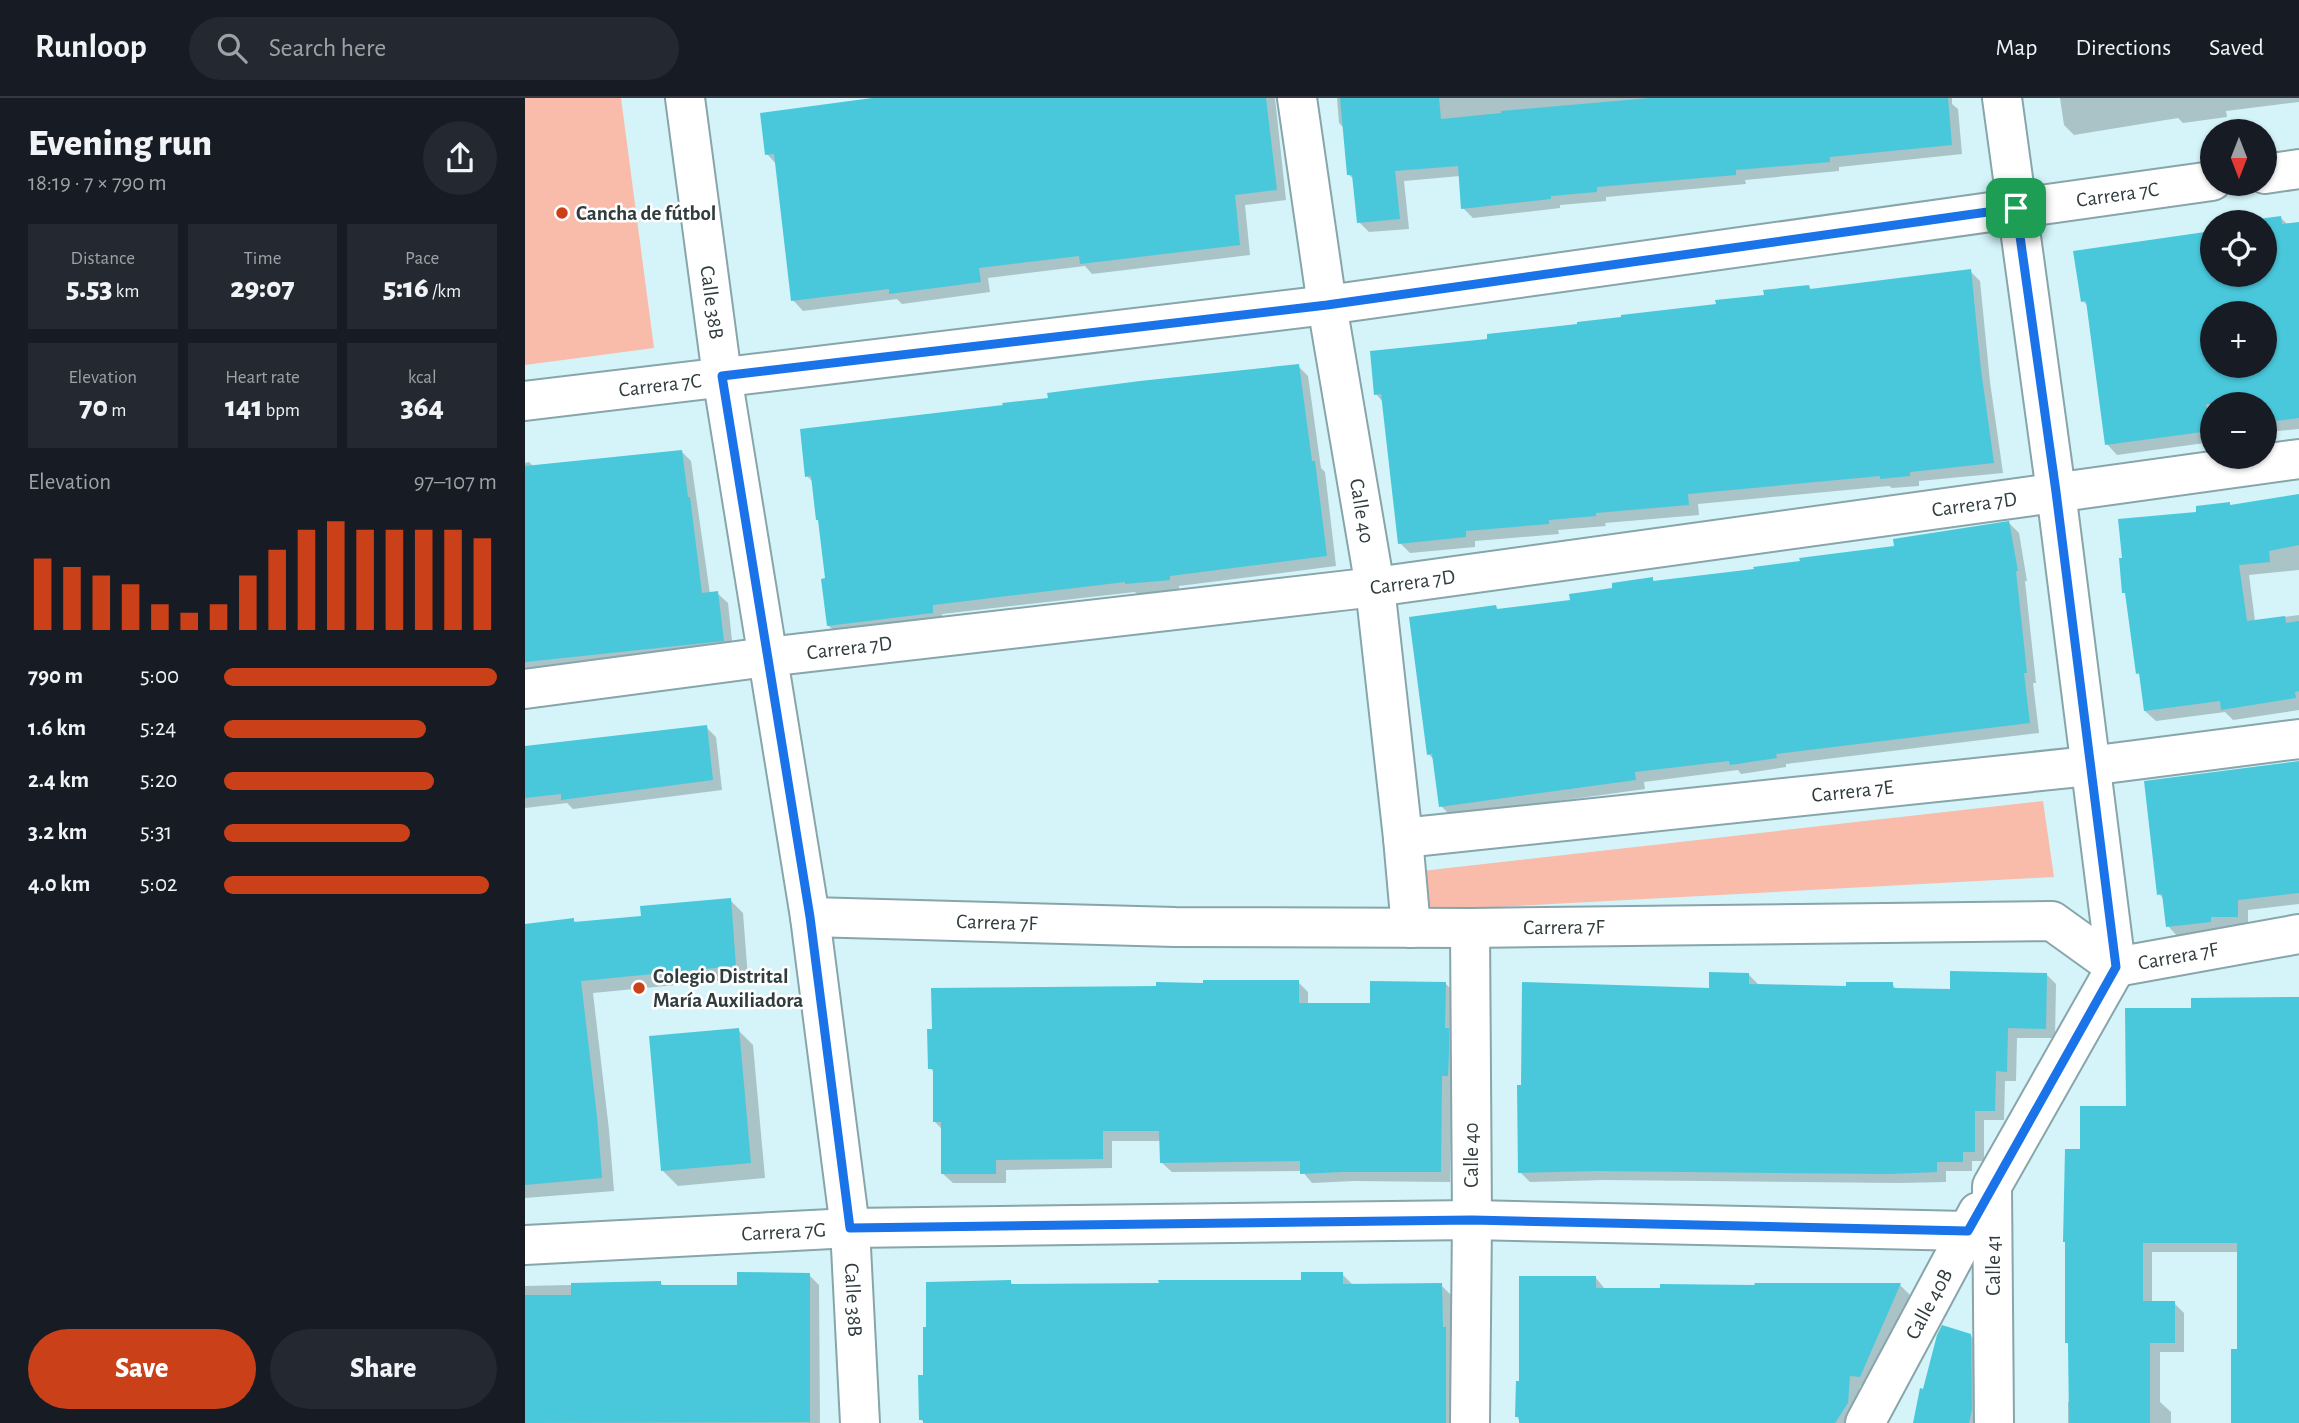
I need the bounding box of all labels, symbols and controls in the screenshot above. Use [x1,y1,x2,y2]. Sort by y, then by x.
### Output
search box [189,17,679,80]
icon: search [213,29,251,67]
text: Runloop [35,31,147,64]
text: Search here [269,35,386,61]
text: Map [1995,36,2037,60]
text: Directions [2075,36,2171,60]
text: Saved [2209,36,2264,60]
north arrow [2200,119,2277,196]
map controls [2200,119,2277,469]
button: share [423,121,497,195]
text: Evening run [28,125,212,163]
text: 18:19 · 7 × 790 m [28,172,167,195]
pin [1986,178,2046,238]
street label: Carrera 7C [2075,179,2160,211]
icon: arrive [1997,189,2035,227]
place label: Cancha de fútbol [576,203,716,224]
marker: Cancha de fútbol [554,205,570,221]
button: locate [2200,210,2277,287]
text: Distance [71,249,135,268]
text: Time [244,249,281,268]
text: Pace [405,249,439,268]
street label: Calle 38B [696,264,727,340]
text: 5.53 [66,273,112,303]
text: 29:07 [230,273,295,303]
text: 5:16 [383,273,429,303]
text: km [112,282,139,301]
text: /km [429,282,461,301]
button: + [2200,301,2277,378]
text: Elevation [68,368,137,387]
text: Heart rate [225,368,300,387]
text: kcal [408,368,437,387]
street label: Carrera 7C [618,370,703,401]
text: 70 [79,392,108,422]
text: 141 [225,392,262,422]
text: 364 [401,392,444,422]
button: − [2200,392,2277,469]
text: m [108,401,126,420]
text: bpm [262,401,300,420]
text: Elevation [28,471,111,494]
text: 97–107 m [414,471,497,494]
street label: Calle 40 [1346,477,1377,545]
street label: Carrera 7D [1930,488,2018,521]
street label: Carrera 7D [1369,566,1457,599]
street label: Carrera 7D [806,633,893,663]
text: 790 m [28,665,83,688]
text: 5:00 [140,665,179,688]
text: 1.6 km [28,717,86,740]
text: 5:24 [140,717,176,740]
text: 2.4 km [28,769,89,792]
text: 5:20 [140,769,178,792]
street label: Carrera 7E [1811,777,1895,806]
text: 3.2 km [28,821,87,844]
text: 5:31 [140,821,172,844]
text: 4.0 km [28,873,90,896]
text: 5:02 [140,873,178,896]
street label: Carrera 7F [956,911,1039,934]
street label: Carrera 7F [1523,916,1606,938]
street label: Carrera 7F [2136,939,2221,974]
place label: Colegio Distrital María Auxiliadora [653,966,803,1011]
marker: Colegio Distrital María Auxiliadora [631,980,647,996]
street label: Calle 40 [1461,1122,1482,1188]
street label: Carrera 7G [741,1219,827,1245]
street label: Calle 41 [1983,1234,2004,1296]
street label: Calle 38B [841,1262,866,1337]
street label: Calle 40B [1902,1265,1957,1343]
button: Save [28,1329,256,1409]
button: Share [270,1329,497,1409]

